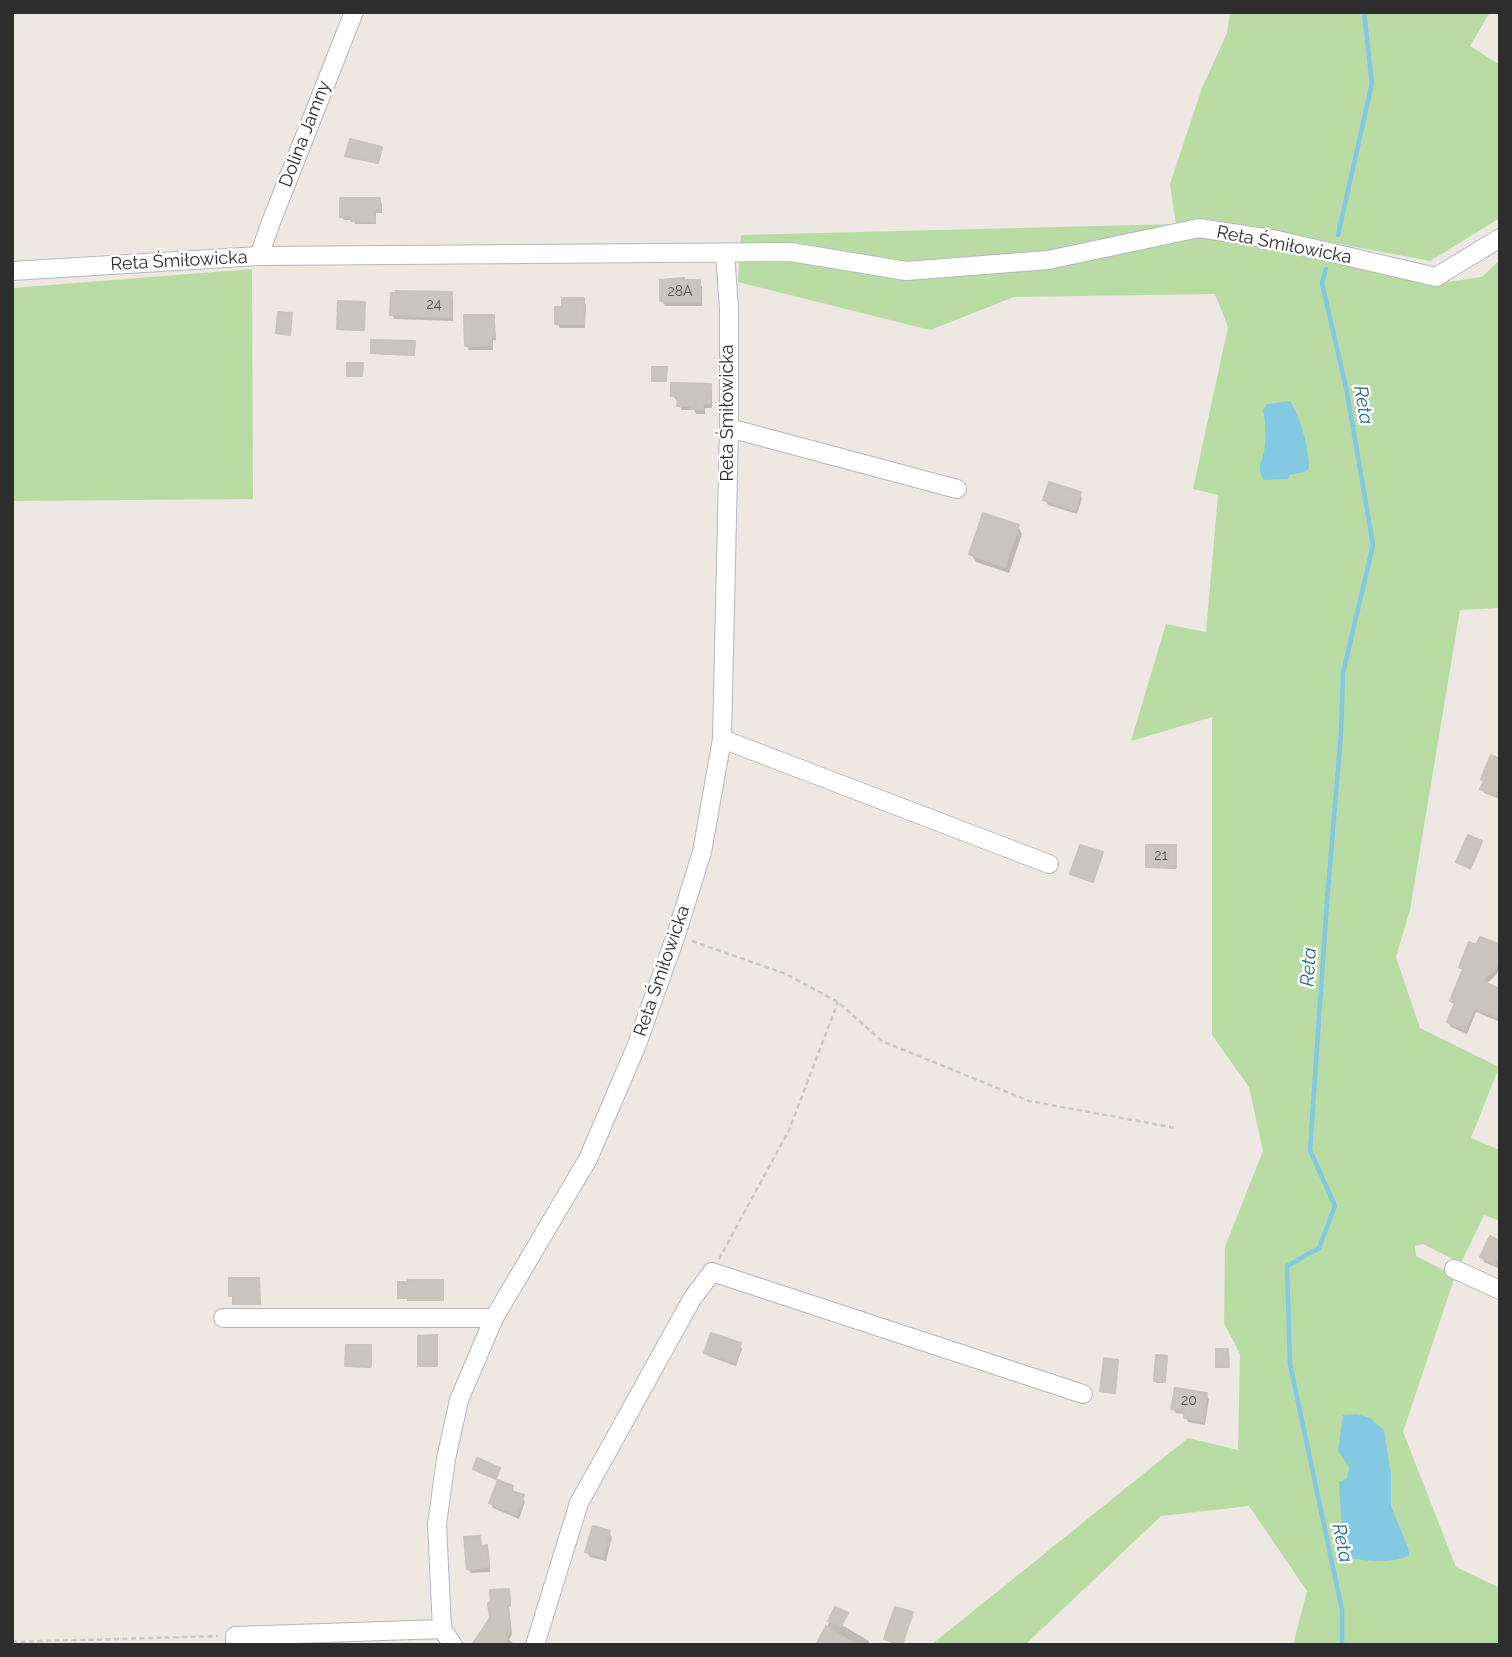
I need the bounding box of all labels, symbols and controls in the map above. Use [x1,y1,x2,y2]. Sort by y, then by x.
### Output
street label: Dolina Jamny [275,78,335,190]
street label: Reta Śmiłowicka [1215,221,1353,269]
street label: Reta Śmiłowicka [110,247,248,275]
house number: 28A [668,284,692,300]
house number: 24 [427,297,441,313]
street label: Reta Śmiłowicka [717,344,739,482]
water label: Reta [1348,384,1378,426]
house number: 21 [1154,848,1168,864]
street label: Reta Śmiłowicka [629,903,695,1039]
water label: Reta [1296,947,1322,987]
house number: 20 [1181,1393,1197,1409]
water label: Reta [1327,1522,1357,1564]

